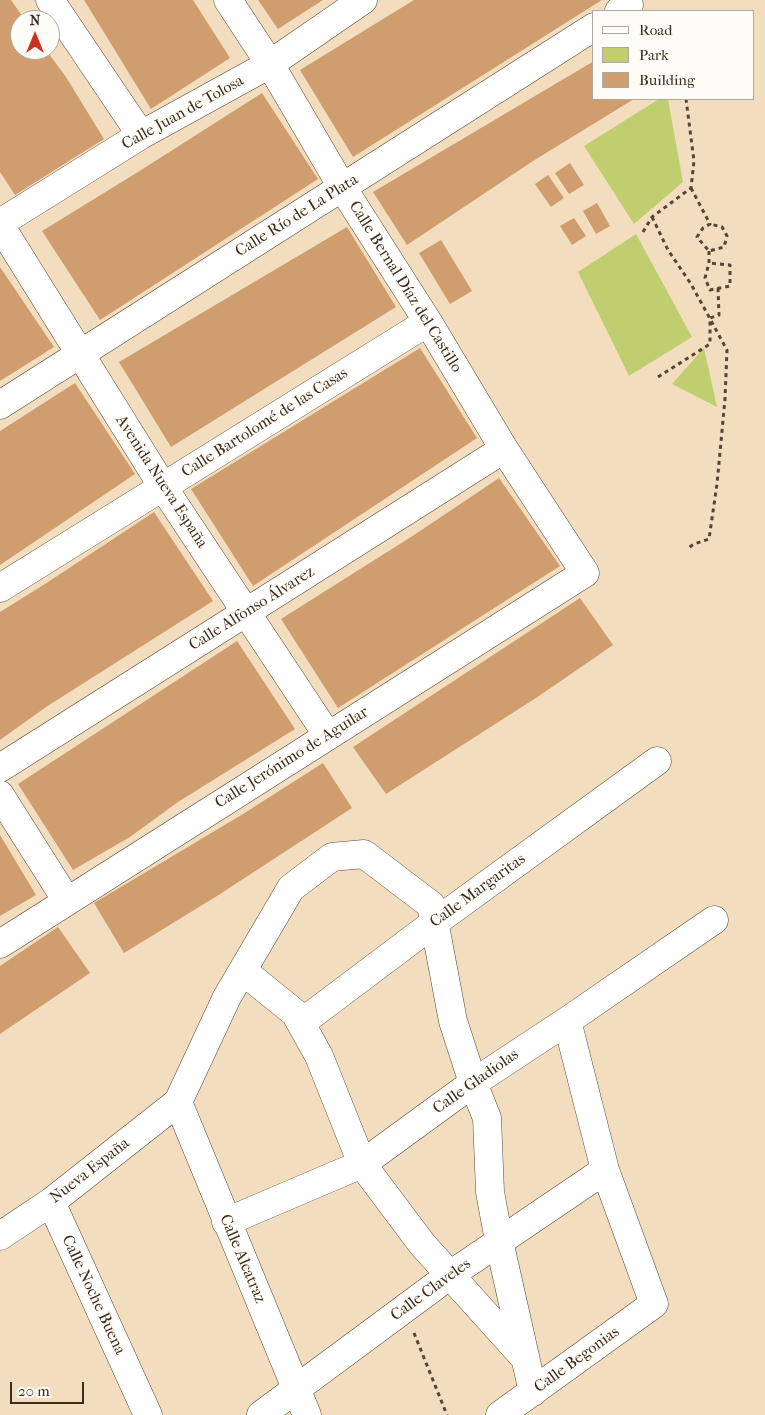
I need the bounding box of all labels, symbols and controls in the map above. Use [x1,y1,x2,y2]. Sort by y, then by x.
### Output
north arrow [10,10,60,60]
legend [592,10,755,100]
text: N [30,12,40,29]
text: Road [639,21,672,39]
text: Park [639,46,669,64]
text: Building [639,71,695,89]
street label: Calle Juan de Tolosa [119,72,247,154]
street label: Calle Río de La Plata [232,170,362,262]
street label: Calle Bernal Díaz del Castillo [344,198,466,376]
street label: Calle Bartolomé de las Casas [178,364,352,482]
street label: Avenida Nueva España [111,412,211,552]
street label: Calle Alfonso Álvarez [186,563,318,655]
street label: Calle Jerónimo de Aguilar [212,703,372,813]
street label: Calle Margaritas [426,850,530,932]
street label: Calle Gladiolas [429,1045,523,1119]
street label: Nueva España [46,1134,134,1208]
street label: Calle Alcatraz [215,1212,269,1306]
street label: Calle Noche Buena [57,1232,129,1358]
street label: Calle Claveles [387,1255,475,1325]
street label: Calle Begonias [531,1323,623,1397]
scale bar [12,1372,86,1404]
text: 20 m [18,1382,50,1400]

